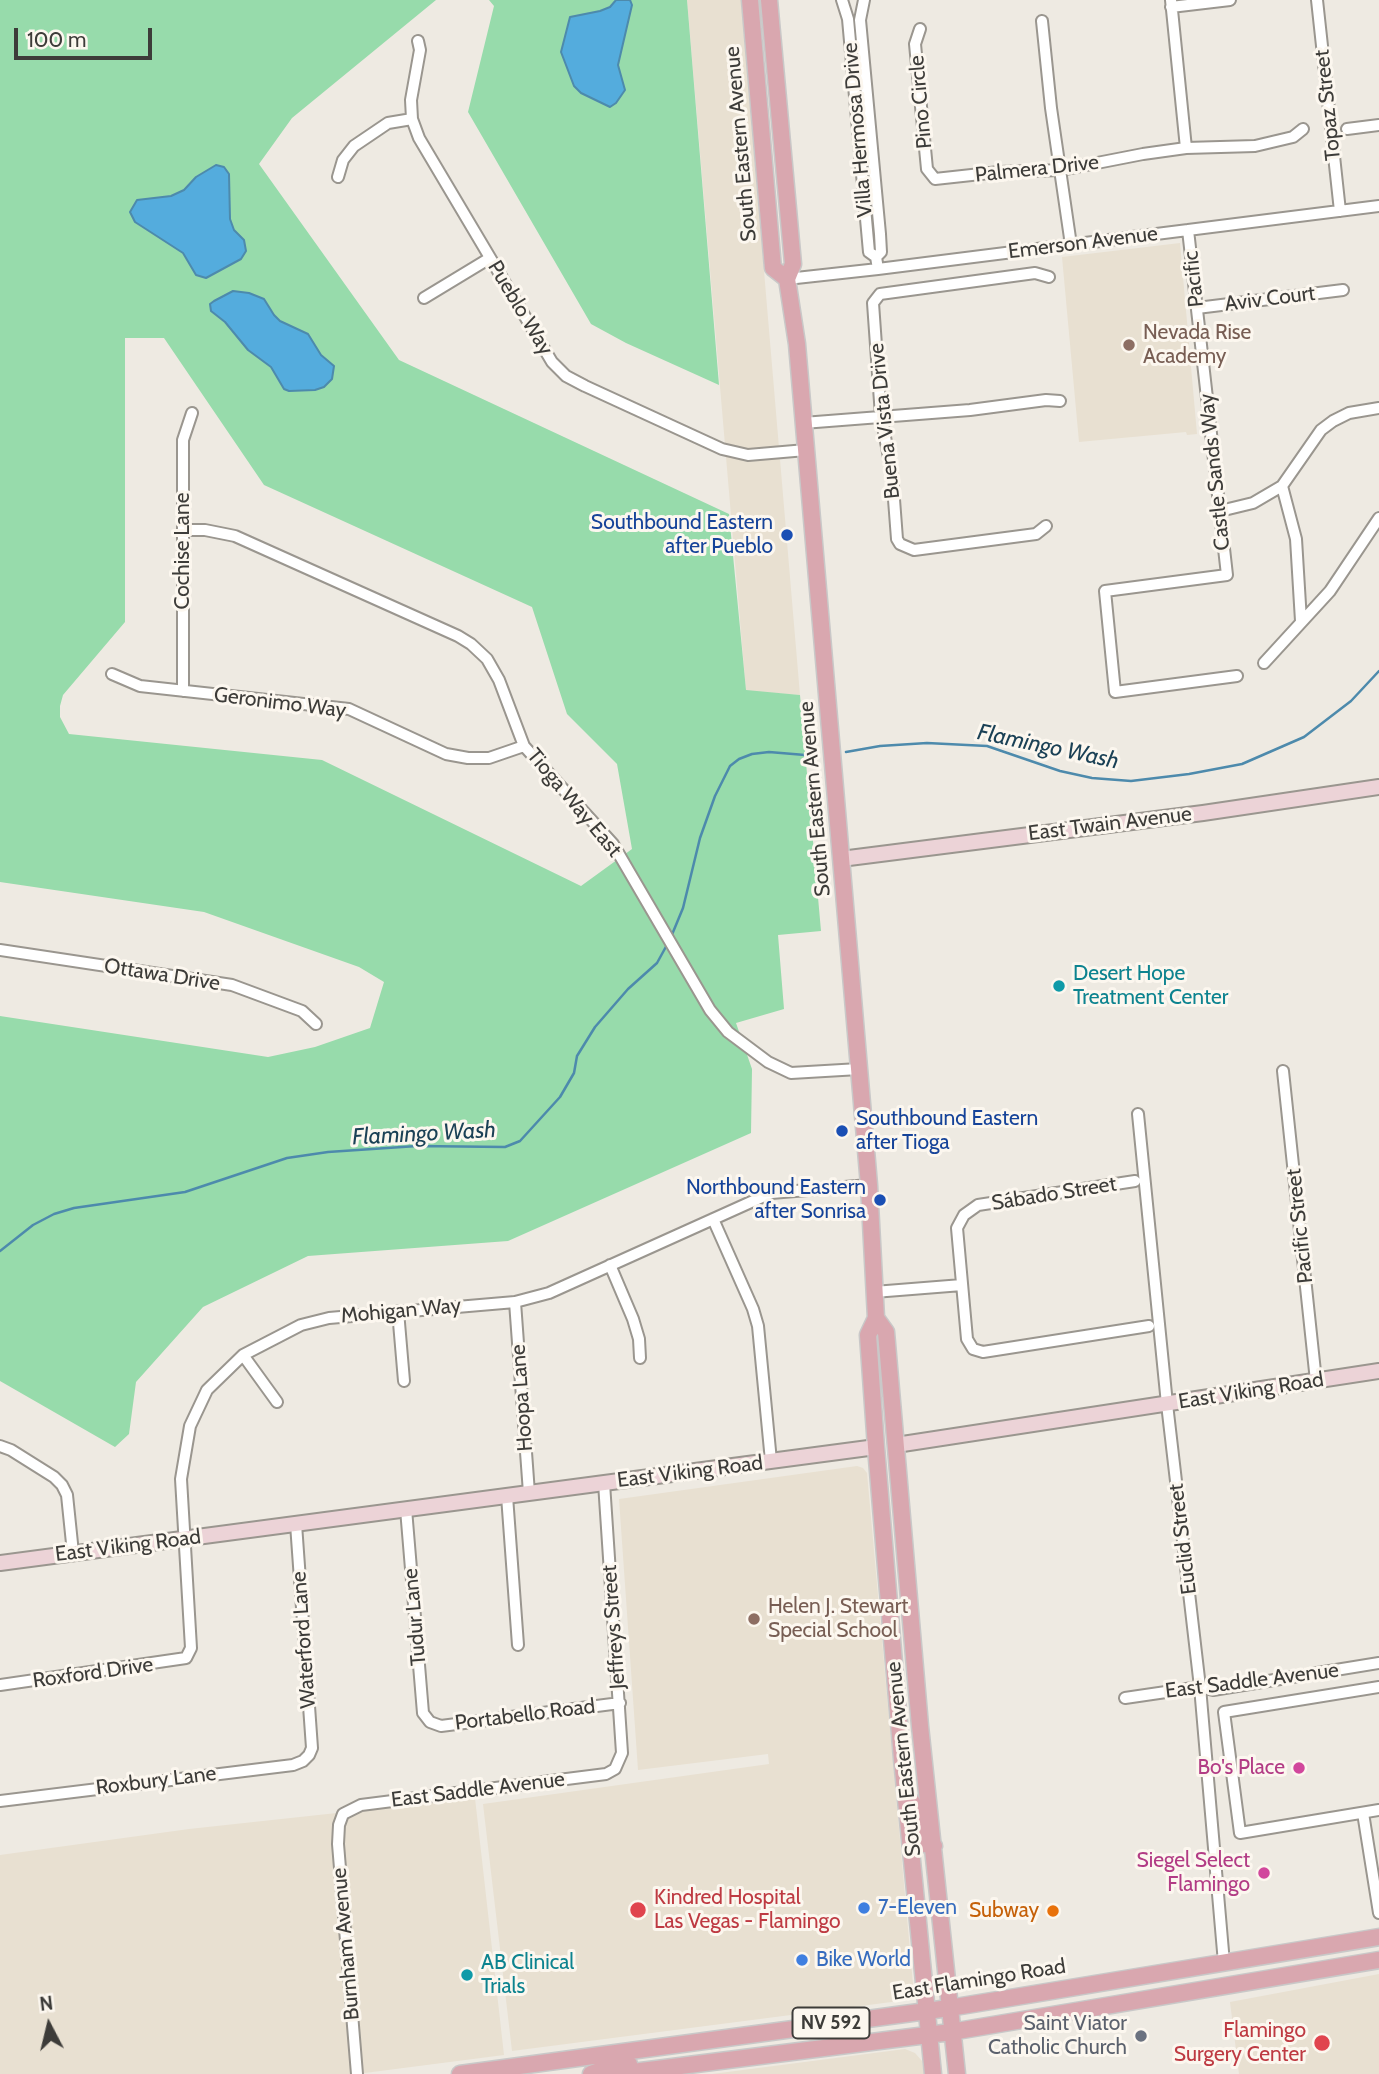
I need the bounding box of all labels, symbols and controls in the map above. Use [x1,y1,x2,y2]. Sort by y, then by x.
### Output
scale bar [18,14,156,58]
text: 100 m [27,27,86,52]
street label: Villa Hermosa Drive [838,42,878,218]
street label: South Eastern Avenue [720,45,762,243]
street label: Topaz Street [1310,48,1346,162]
street label: Pino Circle [904,54,938,150]
street label: Palmera Drive [974,150,1100,188]
street label: Emerson Avenue [1007,221,1159,265]
street label: Pacific [1179,249,1209,309]
street label: Pueblo Way [482,256,558,360]
street label: Aviv Court [1223,281,1317,317]
place label: Nevada Rise Academy [1143,320,1251,370]
marker: Nevada Rise Academy [1121,337,1137,353]
street label: Buena Vista Drive [864,342,906,500]
street label: Castle Sands Way [1194,392,1236,552]
street label: Cochise Lane [170,493,196,609]
place label: Southbound Eastern after Pueblo [591,510,773,560]
marker: Southbound Eastern after Pueblo [779,527,795,543]
street label: Geronimo Way [213,682,347,724]
street label: South Eastern Avenue [794,700,836,898]
water label: Flamingo Wash [975,719,1121,775]
street label: Tioga Way East [521,744,627,862]
street label: East Twain Avenue [1027,801,1193,847]
street label: Ottawa Drive [102,953,222,997]
place label: Desert Hope Treatment Center [1073,961,1228,1011]
marker: Desert Hope Treatment Center [1051,978,1067,994]
place label: Southbound Eastern after Tioga [856,1106,1038,1156]
water label: Flamingo Wash [351,1116,497,1152]
marker: Southbound Eastern after Tioga [834,1123,850,1139]
street label: Pacific Street [1281,1167,1319,1285]
street label: Sábado Street [990,1172,1118,1216]
place label: Northbound Eastern after Sonrisa [686,1175,866,1225]
marker: Northbound Eastern after Sonrisa [872,1192,888,1208]
street label: Mohigan Way [340,1293,462,1329]
street label: Hoopa Lane [506,1344,538,1452]
street label: East Viking Road [1177,1367,1325,1415]
street label: East Viking Road [616,1451,764,1493]
street label: Euclid Street [1164,1482,1202,1596]
street label: East Viking Road [54,1525,202,1567]
street label: Jeffreys Street [597,1564,631,1690]
street label: Tudur Lane [398,1567,432,1667]
street label: Waterford Lane [287,1571,321,1709]
place label: Helen J. Stewart Special School [768,1594,908,1644]
marker: Helen J. Stewart Special School [746,1611,762,1627]
street label: Roxford Drive [31,1652,155,1694]
street label: East Saddle Avenue [1164,1658,1340,1704]
street label: South Eastern Avenue [881,1660,927,1858]
street label: Portabello Road [453,1694,597,1736]
place label: Bo's Place [1197,1755,1285,1781]
marker: Bo's Place [1291,1760,1307,1776]
street label: Roxbury Lane [94,1761,218,1801]
street label: East Saddle Avenue [390,1767,566,1813]
place label: Siegel Select Flamingo [1137,1848,1250,1898]
marker: Siegel Select Flamingo [1256,1865,1272,1881]
street label: Burnham Avenue [327,1867,365,2021]
place label: Kindred Hospital Las Vegas - Flamingo [654,1885,841,1935]
place label: 7-Eleven [878,1895,957,1921]
place label: Subway [969,1898,1039,1924]
marker: Kindred Hospital Las Vegas - Flamingo [628,1900,648,1920]
marker: 7-Eleven [856,1900,872,1916]
marker: Subway [1045,1903,1061,1919]
place label: Bike World [816,1947,911,1973]
place label: AB Clinical Trials [481,1950,574,2000]
marker: Bike World [794,1952,810,1968]
street label: East Flamingo Road [891,1954,1067,2006]
marker: AB Clinical Trials [459,1967,475,1983]
north arrow [14,1990,84,2060]
text: N [38,1991,54,2016]
road number: NV 592 [792,2008,870,2038]
place label: Saint Viator Catholic Church [988,2011,1127,2061]
place label: Flamingo Surgery Center [1174,2018,1306,2068]
marker: Saint Viator Catholic Church [1133,2028,1149,2044]
marker: Flamingo Surgery Center [1312,2033,1332,2053]

